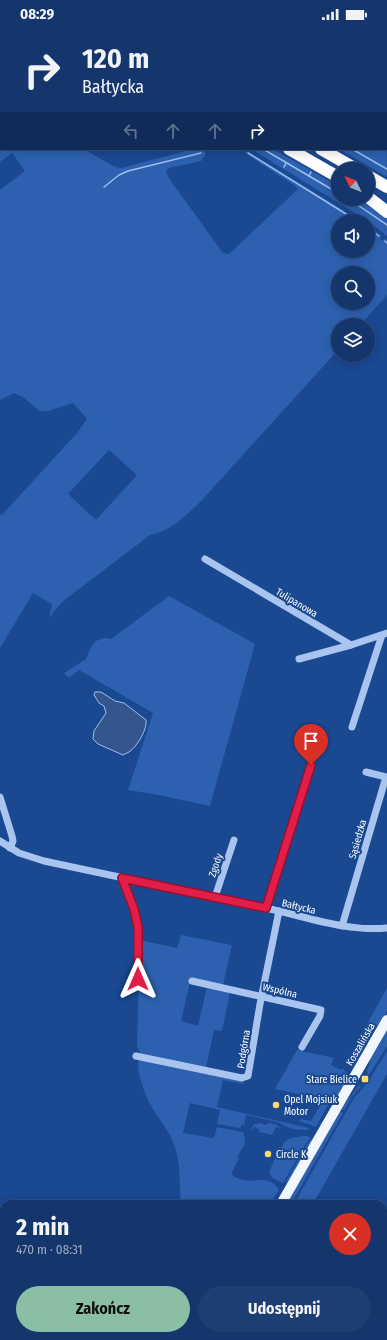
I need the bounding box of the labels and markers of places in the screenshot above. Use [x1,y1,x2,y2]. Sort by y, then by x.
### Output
pin [294,724,328,765]
place label: Stare Bielice [306,1074,357,1086]
marker: Stare Bielice [360,1074,370,1084]
place label: Opel Mojsiuk Motor [284,1094,337,1118]
marker: Opel Mojsiuk Motor [271,1100,281,1110]
marker: Circle K [263,1149,273,1159]
place label: Circle K [276,1149,307,1161]

